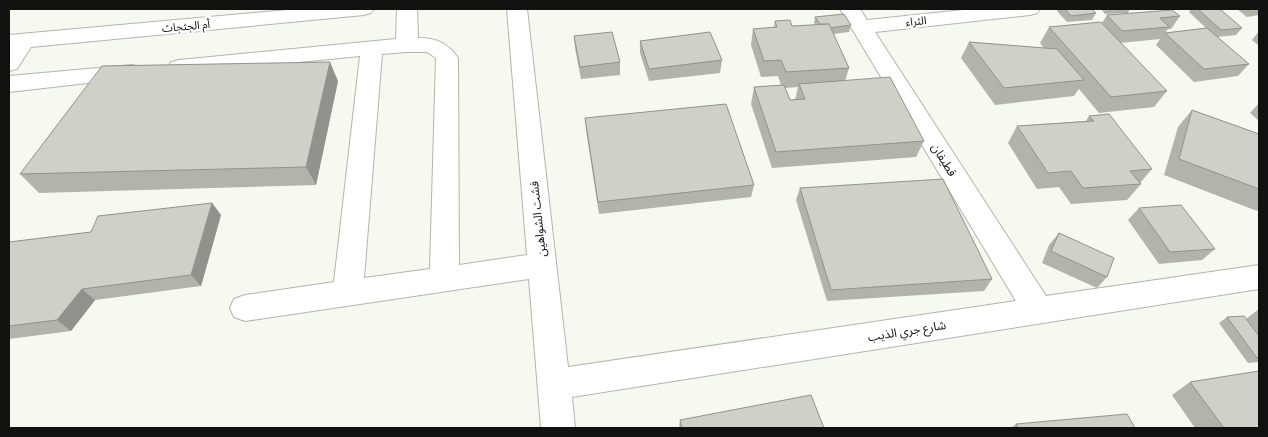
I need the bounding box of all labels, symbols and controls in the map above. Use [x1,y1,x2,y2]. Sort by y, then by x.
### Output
street label: الثراء [905,14,927,29]
street label: أم الجثجاث [161,18,211,36]
street label: قطيفان [928,141,959,179]
street label: فشت الشواهين [527,180,549,258]
street label: شارع جري الذيب [867,318,948,347]

